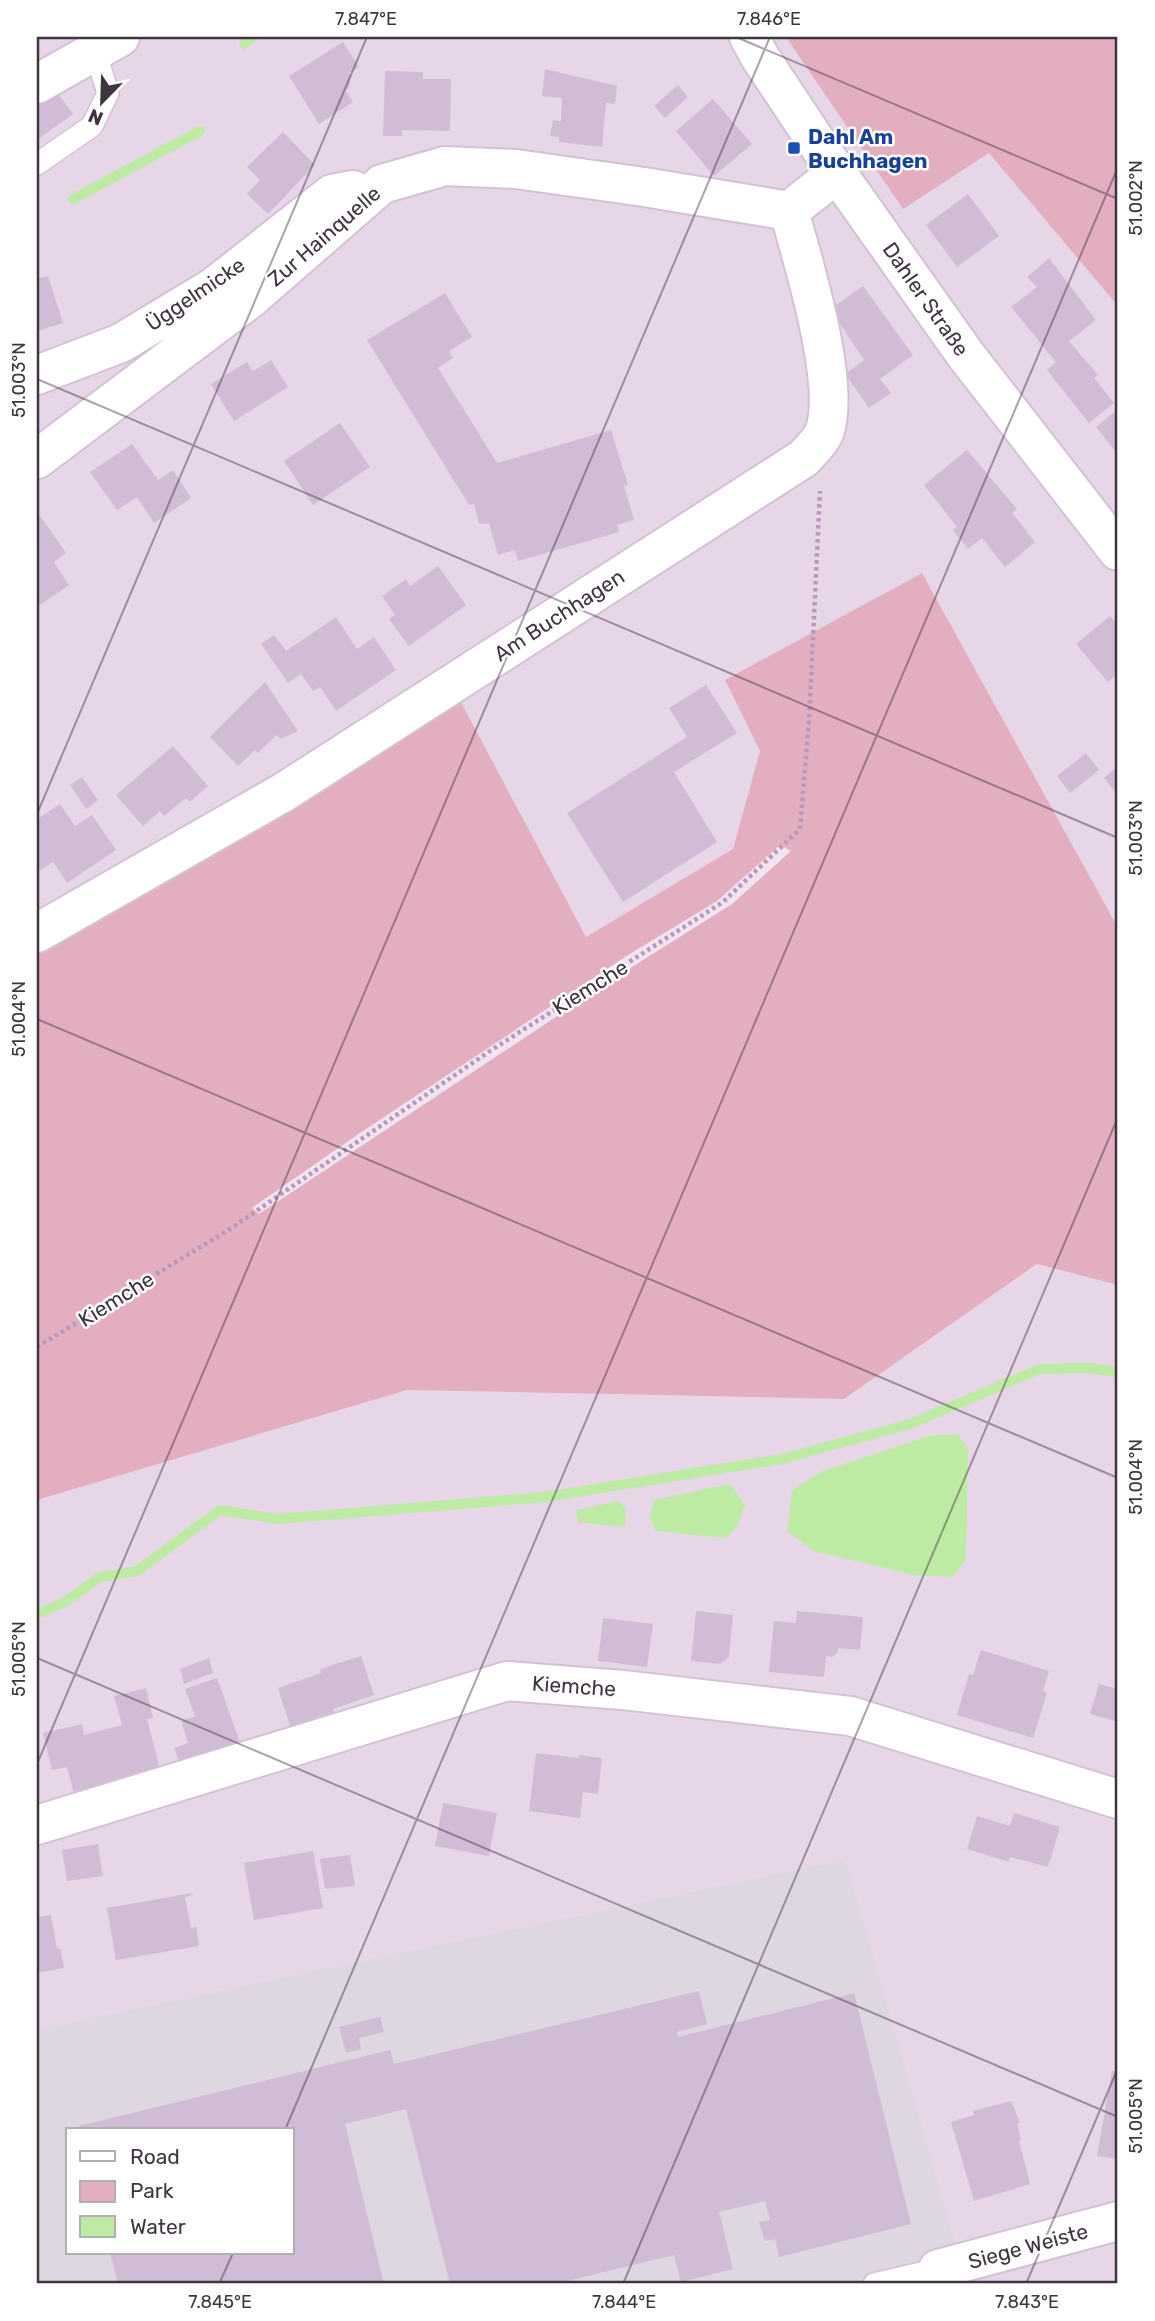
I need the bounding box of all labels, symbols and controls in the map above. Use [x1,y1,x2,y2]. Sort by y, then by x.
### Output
text: 7.847°E [335,8,397,30]
text: 7.846°E [737,8,801,30]
north arrow [66,66,136,136]
text: N [85,104,106,130]
place label: Dahl Am Buchhagen [808,124,928,173]
marker: Dahl Am Buchhagen [786,140,802,156]
text: 51.002°N [1125,160,1147,236]
street label: Zur Hainquelle [263,180,385,292]
street label: Dahler Straße [878,237,974,361]
street label: Üggelmicke [141,252,249,336]
text: 51.003°N [8,342,30,418]
street label: Am Buchhagen [489,564,629,666]
text: 51.003°N [1125,800,1147,876]
street label: Kiemche [548,954,632,1020]
text: 51.004°N [8,981,30,1057]
street label: Kiemche [74,1266,158,1332]
text: 51.004°N [1125,1439,1147,1515]
text: 51.005°N [8,1621,30,1697]
street label: Kiemche [531,1671,617,1701]
text: 51.005°N [1125,2078,1147,2154]
legend [66,2128,294,2254]
text: Road [130,2144,180,2169]
text: Park [130,2178,174,2203]
text: Water [130,2214,186,2239]
street label: Siege Weiste [965,2218,1091,2274]
text: 7.845°E [188,2291,252,2313]
text: 7.844°E [592,2291,656,2313]
text: 7.843°E [995,2291,1059,2313]

